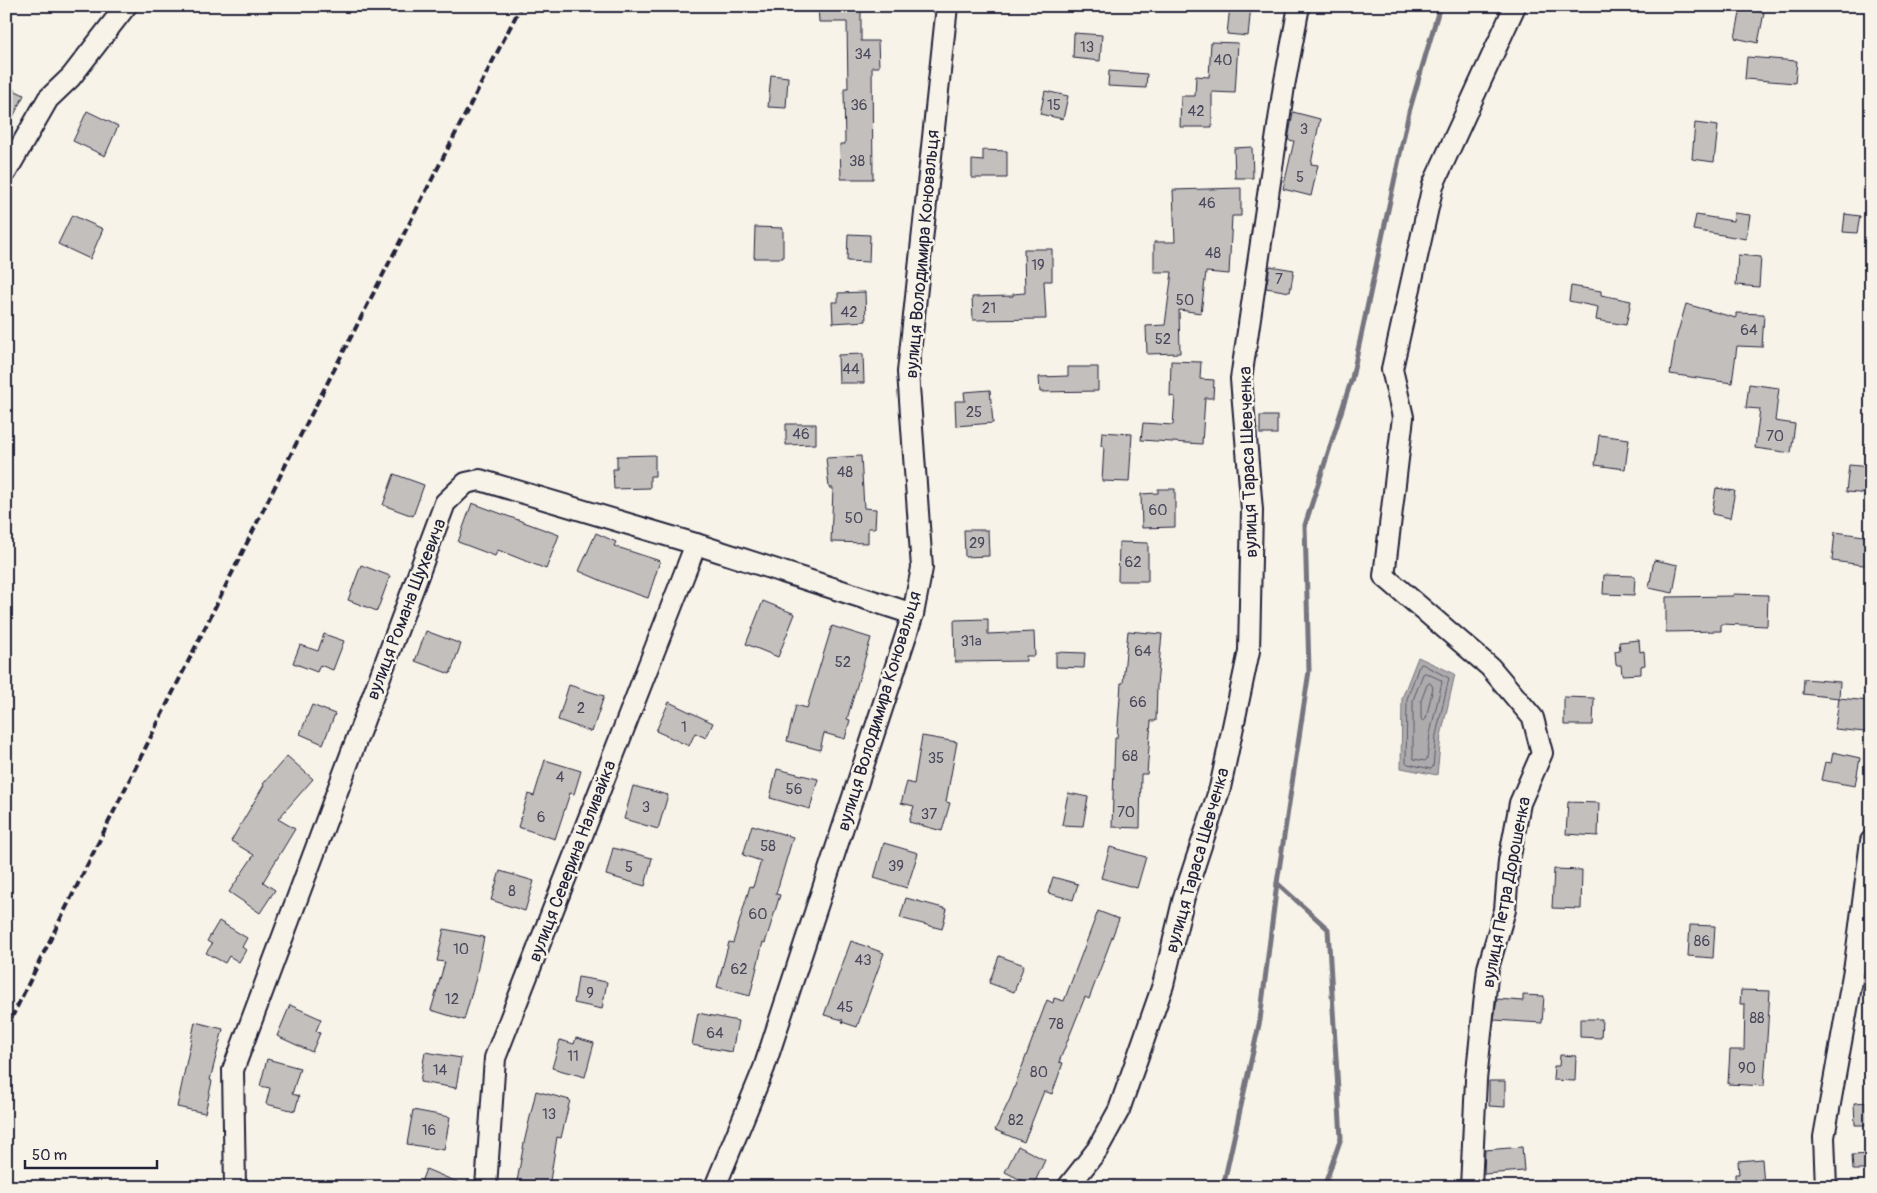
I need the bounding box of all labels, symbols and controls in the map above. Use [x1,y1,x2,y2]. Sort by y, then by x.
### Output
house number: 13 [1080,38,1094,57]
house number: 34 [854,45,872,64]
house number: 40 [1214,51,1232,70]
house number: 36 [850,96,868,115]
house number: 15 [1047,96,1061,115]
house number: 42 [1187,102,1205,121]
house number: 3 [1300,120,1308,139]
street label: вулиця Володимира Коновальця [900,129,945,379]
house number: 38 [849,152,865,171]
house number: 5 [1296,168,1304,187]
house number: 46 [1198,194,1216,213]
house number: 48 [1205,244,1222,263]
house number: 19 [1031,256,1045,275]
house number: 7 [1275,270,1283,289]
house number: 50 [1176,291,1194,310]
house number: 21 [982,299,996,318]
house number: 42 [840,303,858,322]
house number: 64 [1740,321,1758,340]
house number: 52 [1155,330,1171,349]
house number: 44 [842,360,860,379]
street label: вулиця Тараса Шевченка [1234,366,1263,558]
house number: 25 [966,403,982,422]
house number: 46 [792,425,810,444]
house number: 70 [1766,427,1784,446]
house number: 48 [837,463,854,482]
house number: 60 [1149,501,1167,520]
house number: 50 [845,509,863,528]
street label: вулиця Романа Шухевича [361,515,452,703]
house number: 29 [969,534,985,553]
house number: 62 [1124,553,1142,572]
street label: вулиця Володимира Коновальця [832,588,927,834]
house number: 31а [960,632,982,651]
house number: 64 [1134,642,1152,661]
house number: 52 [835,653,851,672]
house number: 66 [1129,693,1147,712]
house number: 2 [577,699,585,718]
house number: 1 [681,718,687,737]
house number: 68 [1122,747,1139,766]
house number: 35 [928,749,944,768]
street label: вулиця Северина Наливайка [523,757,622,965]
street label: вулиця Тараса Шевченка [1160,765,1235,955]
house number: 4 [556,768,565,787]
house number: 56 [786,780,802,799]
street label: вулиця Петра Дорошенка [1477,795,1536,990]
house number: 3 [642,798,650,817]
house number: 70 [1117,803,1135,822]
house number: 37 [921,805,937,824]
house number: 6 [537,808,545,827]
house number: 58 [760,837,776,856]
house number: 39 [888,857,904,876]
house number: 5 [625,858,633,877]
house number: 8 [508,882,516,901]
house number: 60 [749,905,767,924]
house number: 86 [1694,932,1710,951]
house number: 10 [453,940,469,959]
house number: 43 [854,951,872,970]
house number: 62 [730,960,748,979]
house number: 9 [586,984,594,1003]
house number: 12 [445,990,459,1009]
house number: 45 [837,998,853,1017]
house number: 88 [1749,1009,1765,1028]
house number: 78 [1048,1015,1064,1034]
house number: 64 [706,1024,724,1043]
house number: 11 [567,1047,579,1066]
house number: 90 [1738,1059,1756,1078]
house number: 14 [433,1061,448,1080]
house number: 80 [1030,1063,1048,1082]
house number: 13 [542,1105,556,1124]
house number: 82 [1008,1111,1024,1130]
house number: 16 [422,1121,436,1140]
scale bar [25,1138,158,1170]
text: 50 m [32,1146,67,1165]

